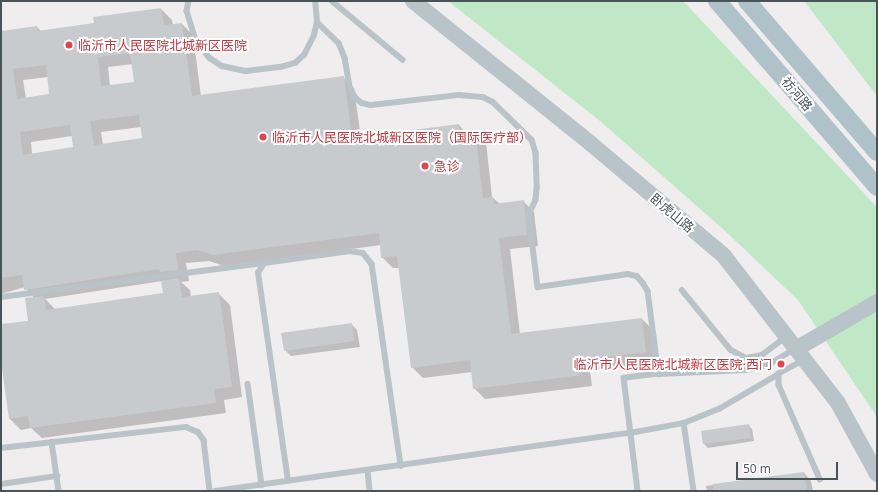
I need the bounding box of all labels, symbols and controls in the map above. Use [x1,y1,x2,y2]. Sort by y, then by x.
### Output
place label: 临沂市人民医院北城新区医院 [78,37,247,53]
marker: 临沂市人民医院北城新区医院 [63,39,75,51]
street label: 祊河路 [778,74,816,114]
place label: 临沂市人民医院北城新区医院（国际医疗部） [272,129,532,145]
marker: 临沂市人民医院北城新区医院（国际医疗部） [257,131,269,143]
place label: 急诊 [434,158,460,174]
marker: 急诊 [419,160,431,172]
street label: 卧虎山路 [647,190,697,236]
place label: 临沂市人民医院北城新区医院·西门 [574,356,772,372]
marker: 临沂市人民医院北城新区医院·西门 [775,358,787,370]
scale bar [738,454,840,480]
text: 50 m [743,460,771,477]

